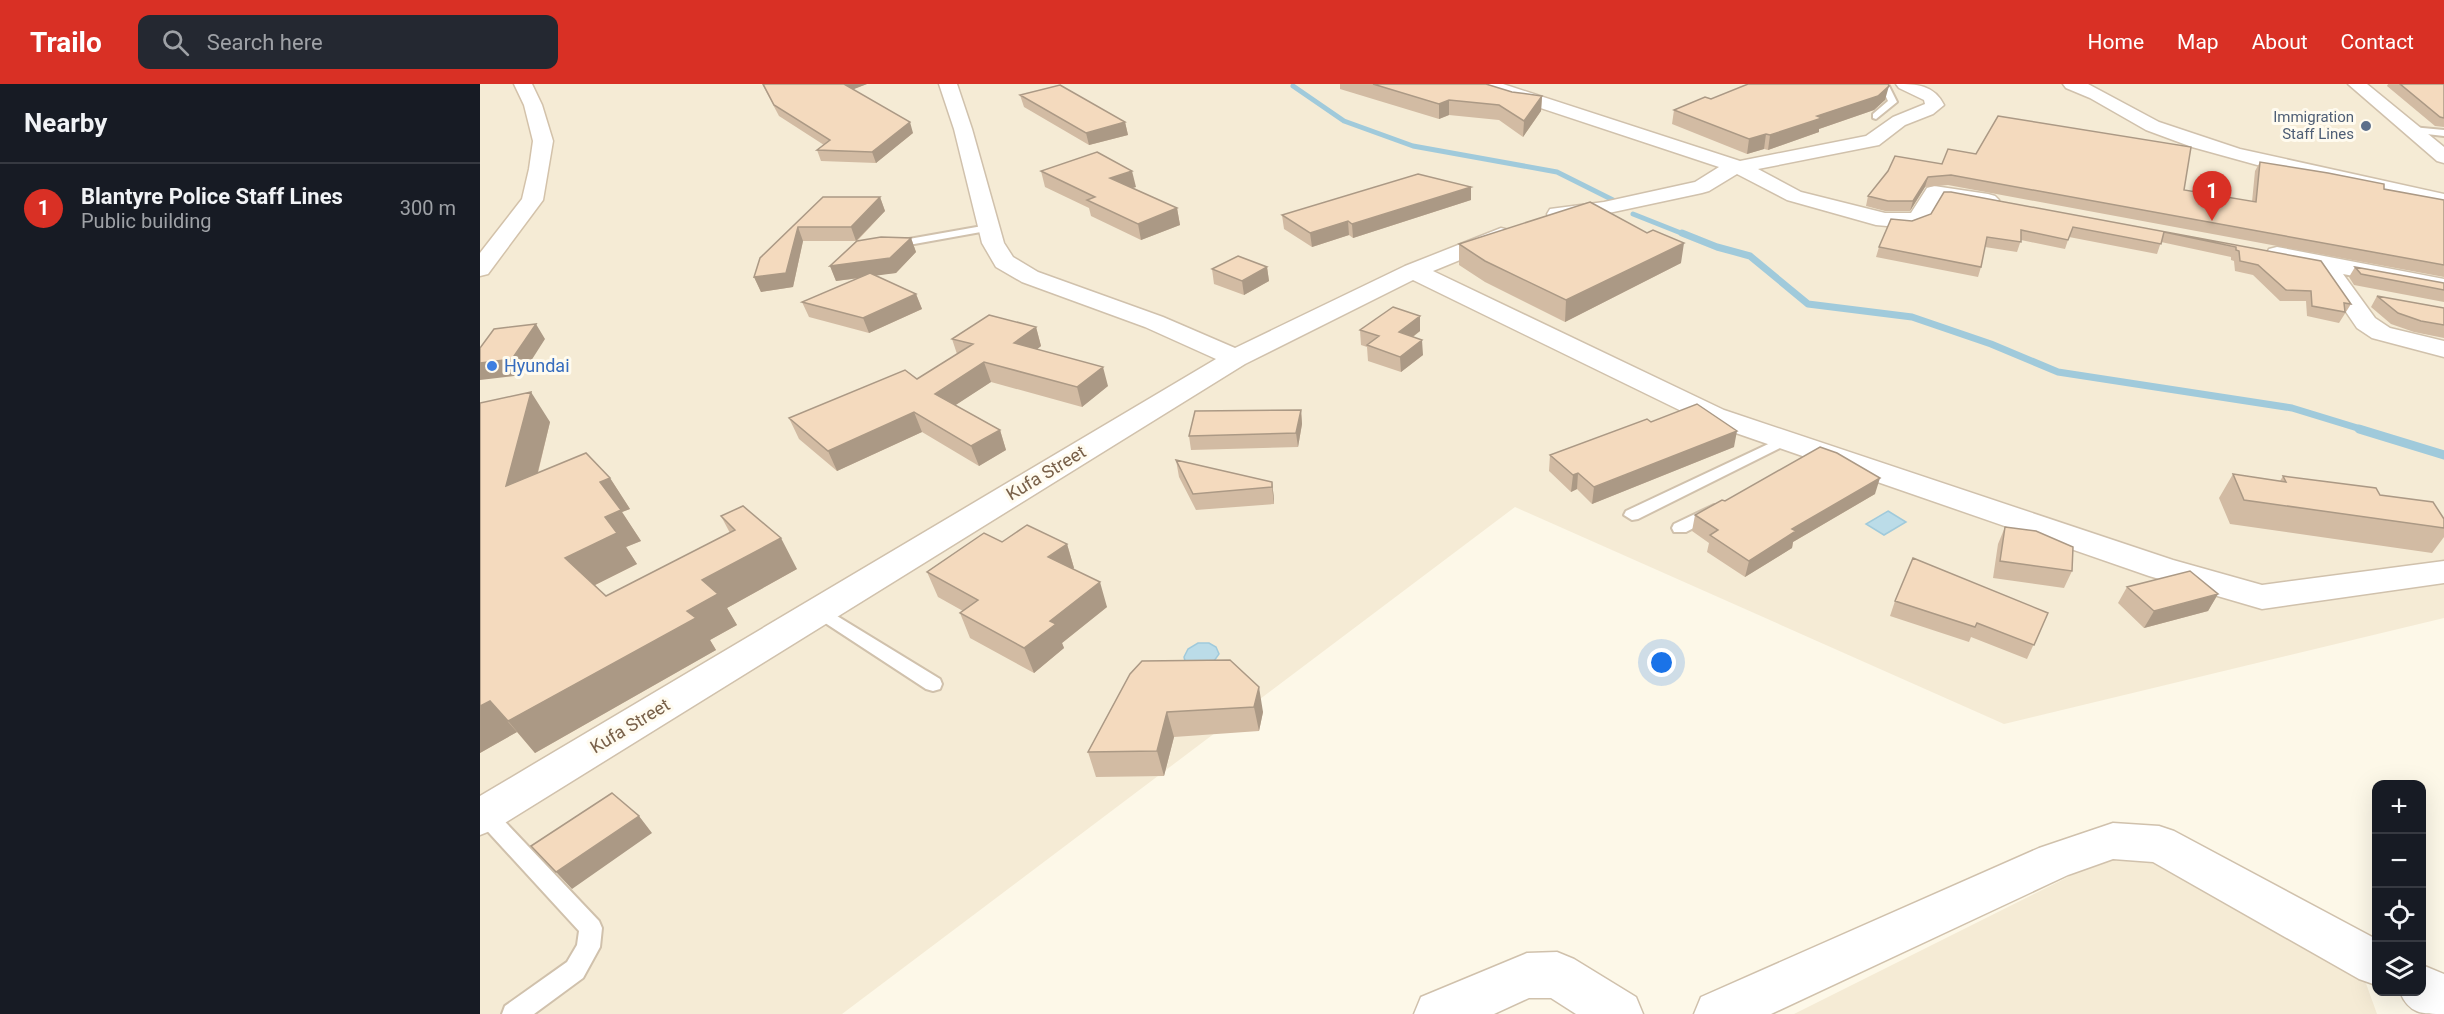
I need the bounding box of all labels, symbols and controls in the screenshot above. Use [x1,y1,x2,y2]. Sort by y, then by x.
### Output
search box [138,15,558,69]
text: Trailo [30,26,102,59]
icon: search [159,26,192,59]
text: Search here [207,30,323,55]
text: Home [2088,30,2144,54]
text: Map [2177,30,2219,54]
text: About [2252,30,2308,54]
text: Contact [2341,30,2414,54]
text: Nearby [24,108,107,138]
place label: Immigration Staff Lines [2273,108,2354,143]
marker: Immigration Staff Lines [2359,119,2373,133]
pin: 1 [2192,172,2232,221]
text: Blantyre Police Staff Lines [81,184,343,209]
text: 1 [38,196,49,220]
text: 300 m [400,196,456,220]
text: Public building [81,209,211,233]
place label: Hyundai [504,355,570,376]
marker: Hyundai [485,359,499,373]
street label: Kufa Street [1002,441,1089,504]
your location [1647,648,1676,677]
street label: Kufa Street [586,694,673,757]
map controls [2372,780,2426,996]
button: + [2372,780,2426,834]
button: − [2372,834,2426,888]
button: locate [2372,888,2426,942]
button: layers [2372,942,2426,996]

